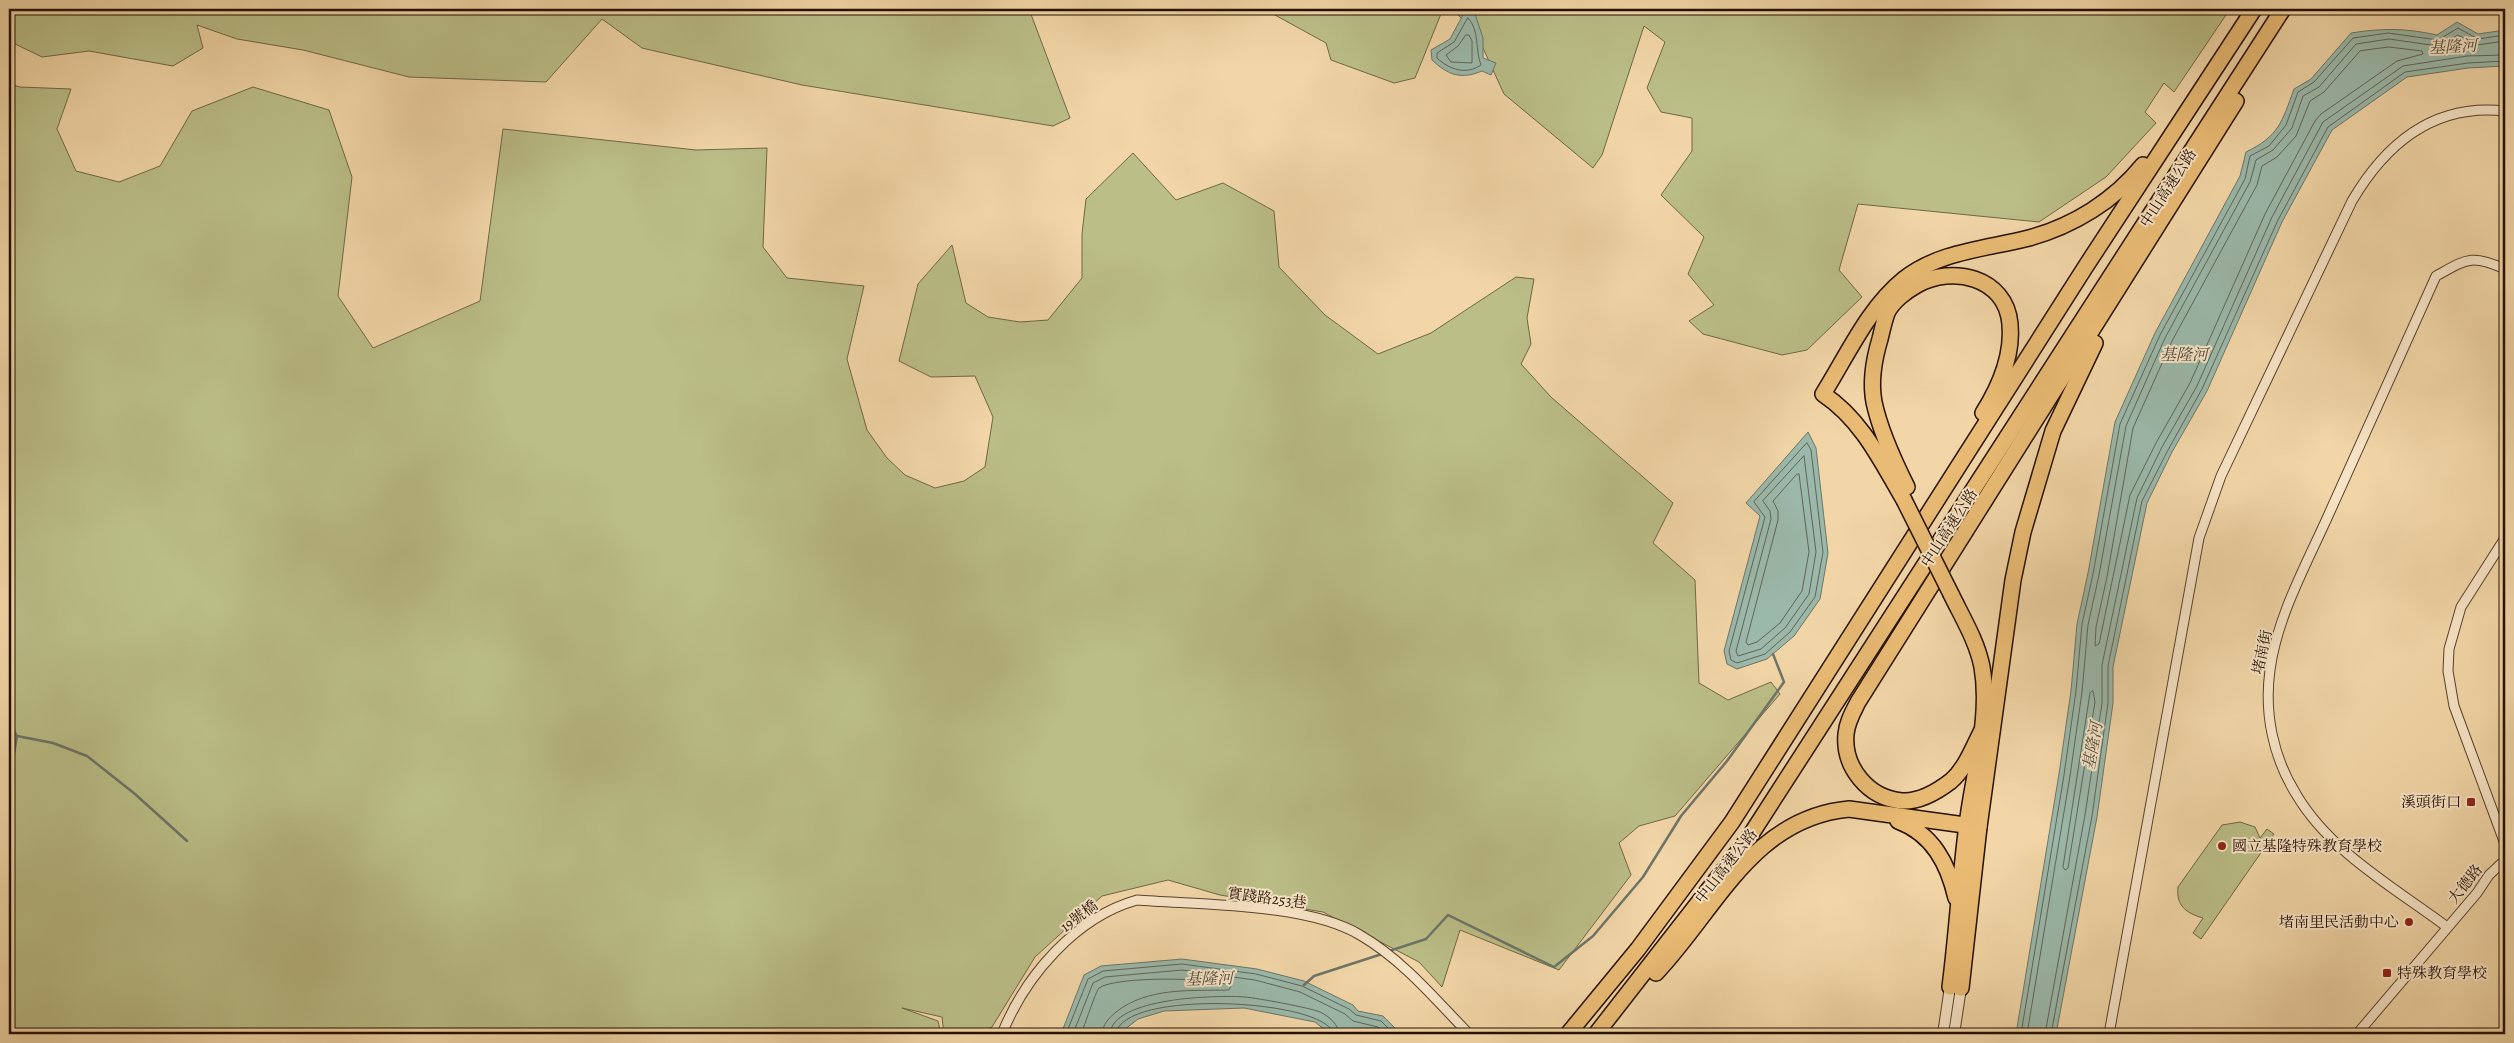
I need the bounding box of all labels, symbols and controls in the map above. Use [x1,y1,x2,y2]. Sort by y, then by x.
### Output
water label: 基隆河 [2428,35,2481,59]
street label: 中山高速公路 [2135,145,2201,231]
water label: 基隆河 [2160,344,2211,366]
street label: 中山高速公路 [1916,485,1982,571]
street label: 堵南街 [2248,628,2276,676]
water label: 基隆河 [2078,718,2109,772]
place label: 溪頭街口 [2401,792,2461,812]
marker: 溪頭街口 [2465,796,2477,808]
street label: 中山高速公路 [1690,824,1762,908]
place label: 國立基隆特殊教育學校 [2232,836,2382,856]
marker: 國立基隆特殊教育學校 [2216,840,2228,852]
street label: 大德路 [2443,860,2487,908]
street label: 實踐路253巷 [1226,883,1308,913]
street label: 19號橋 [1056,895,1102,937]
place label: 堵南里民活動中心 [2279,912,2399,932]
marker: 堵南里民活動中心 [2403,916,2415,928]
place label: 特殊教育學校 [2397,963,2487,983]
water label: 基隆河 [1185,967,1236,991]
marker: 特殊教育學校 [2381,967,2393,979]

